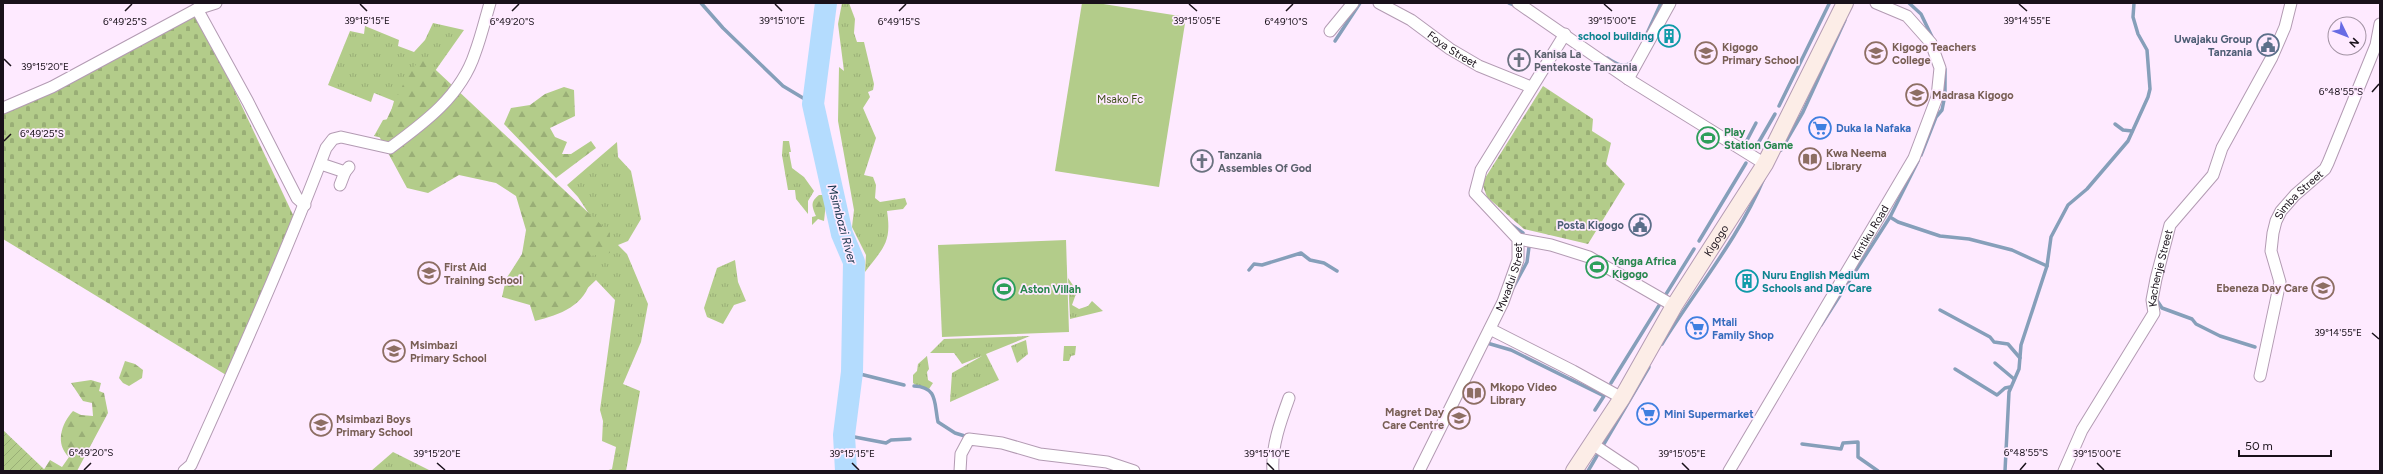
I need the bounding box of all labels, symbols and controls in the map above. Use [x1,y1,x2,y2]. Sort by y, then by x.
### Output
text: 39°15'15"E [344,14,390,27]
text: 39°15'10"E [759,14,805,27]
text: 39°15'05"E [1173,14,1221,27]
text: 39°15'00"E [1588,14,1636,27]
text: 39°14'55"E [2003,14,2051,27]
text: 6°49'25"S [103,15,147,28]
text: 6°49'20"S [490,15,534,28]
text: 6°49'15"S [878,15,920,28]
text: 6°49'10"S [1264,15,1308,28]
north arrow [2327,16,2367,56]
building icon: school building [1656,23,1682,49]
street label: Foya Street [1425,28,1480,71]
place label: school building [1578,30,1654,43]
public building icon: Uwajaku Group Tanzania [2255,32,2281,58]
place label: Uwajaku Group Tanzania [2174,33,2252,59]
text: N [2346,35,2362,50]
school or university icon: Kigogo Primary School [1693,40,1719,66]
school or university icon: Kigogo Teachers College [1863,40,1889,66]
place label: Kigogo Primary School [1722,41,1799,67]
place label: Kigogo Teachers College [1892,41,1976,67]
church icon: Kanisa La Pentekoste Tanzania [1506,47,1532,73]
place label: Kanisa La Pentekoste Tanzania [1534,48,1638,74]
text: 39°15'20"E [21,60,69,73]
school or university icon: Madrasa Kigogo [1904,82,1930,108]
text: 6°48'55"S [2319,85,2363,98]
place label: Madrasa Kigogo [1932,89,2014,102]
park label: Msako Fc [1097,93,1143,106]
supermarket icon: Duka la Nafaka [1807,115,1833,141]
place label: Duka la Nafaka [1836,122,1911,135]
sports icon: Play Station Game [1695,125,1721,151]
place label: Play Station Game [1724,126,1793,152]
text: 6°49'25"S [20,127,64,140]
library icon: Kwa Neema Library [1797,146,1823,172]
place label: Kwa Neema Library [1826,147,1887,173]
church icon: Tanzania Assembles Of God [1189,148,1215,174]
place label: Tanzania Assembles Of God [1218,149,1312,175]
street label: Simba Street [2272,168,2326,221]
water label: Msimbazi River [825,183,860,266]
street label: Kintiku Road [1849,203,1892,263]
public building icon: Posta Kigogo [1627,212,1653,238]
place label: Posta Kigogo [1557,219,1625,232]
street label: Kigogo [1702,222,1731,259]
street label: Kachenje Street [2146,228,2176,308]
street label: Mwadui Street [1493,242,1525,314]
sports icon: Yanga Africa Kigogo [1584,254,1610,280]
place label: Yanga Africa Kigogo [1612,255,1677,281]
school or university icon: First Aid Training School [416,260,442,286]
place label: First Aid Training School [444,261,522,287]
building icon: Nuru English Medium Schools and Day Care [1734,268,1760,294]
place label: Nuru English Medium Schools and Day Care [1762,269,1872,295]
school or university icon: Ebeneza Day Care [2310,275,2336,301]
sports icon: Aston Villah [991,276,1017,302]
place label: Ebeneza Day Care [2216,282,2308,295]
place label: Aston Villah [1020,283,1081,296]
supermarket icon: Mtali Family Shop [1684,315,1710,341]
place label: Mtali Family Shop [1712,316,1774,342]
text: 39°14'55"E [2314,326,2362,339]
school or university icon: Msimbazi Primary School [381,338,407,364]
place label: Msimbazi Primary School [410,339,487,365]
library icon: Mkopo Video Library [1461,380,1487,406]
place label: Mkopo Video Library [1490,381,1558,407]
supermarket icon: Mini Supermarket [1635,401,1661,427]
school or university icon: Magret Day Care Centre [1446,405,1472,431]
place label: Magret Day Care Centre [1382,406,1445,432]
place label: Mini Supermarket [1664,408,1754,421]
school or university icon: Msimbazi Boys Primary School [308,412,334,438]
place label: Msimbazi Boys Primary School [336,413,413,439]
scale bar [2239,432,2331,458]
text: 50 m [2245,439,2273,453]
text: 6°49'20"S [69,446,113,459]
text: 6°48'55"S [2004,446,2048,459]
text: 39°15'20"E [413,447,461,460]
text: 39°15'15"E [829,447,875,460]
text: 39°15'10"E [1244,447,1290,460]
text: 39°15'05"E [1658,447,1706,460]
text: 39°15'00"E [2073,447,2121,460]

